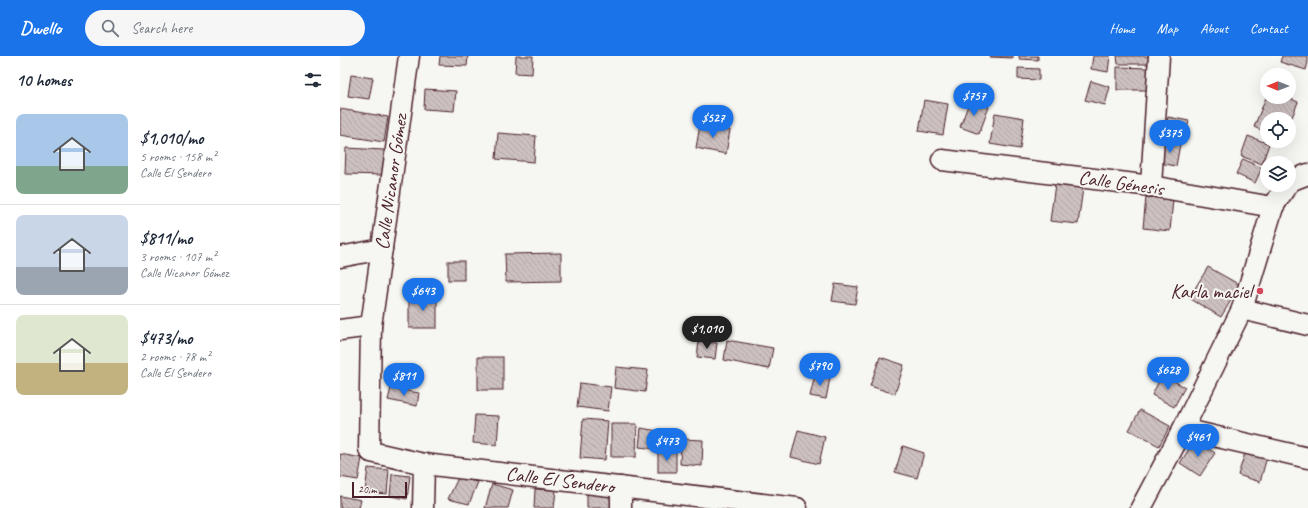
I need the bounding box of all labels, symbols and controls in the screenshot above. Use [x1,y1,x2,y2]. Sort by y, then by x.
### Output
search box [85,10,365,46]
text: Dwello [20,16,61,40]
icon: search [99,17,121,39]
text: Search here [131,19,192,38]
text: Home [1109,20,1135,37]
text: Map [1157,20,1178,37]
text: About [1200,20,1228,37]
text: Contact [1250,20,1288,37]
north arrow [1260,68,1296,104]
map controls [1260,68,1296,192]
icon: filters [302,69,324,91]
text: 10 homes [16,70,72,91]
pin: $757 [950,83,998,117]
text: $757 [962,88,986,104]
pin: $527 [689,105,737,139]
text: $527 [701,110,725,126]
street label: Calle Nicanor Gómez [369,111,413,251]
button: locate [1260,112,1296,148]
pin: $375 [1146,120,1194,154]
text: $375 [1158,125,1182,141]
text: $1,010/mo [140,128,203,149]
icon: home [48,130,96,178]
text: 5 rooms · 158 m² [140,149,216,165]
button: layers [1260,156,1296,192]
text: Calle El Sendero [140,165,211,181]
street label: Calle Génesis [1077,165,1167,202]
text: $811/mo [140,228,192,249]
icon: home [48,231,96,279]
text: 3 rooms · 107 m² [140,249,216,265]
text: Calle Nicanor Gómez [140,265,229,281]
pin: $643 [399,278,447,312]
place label: Karla maciel [1171,279,1256,304]
text: $643 [411,283,435,299]
marker: Karla maciel [1255,286,1265,296]
pin: $1,010 [674,316,740,350]
text: $1,010 [691,321,723,337]
text: $473/mo [140,328,192,349]
icon: home [48,331,96,379]
text: 2 rooms · 78 m² [140,349,210,365]
pin: $790 [796,353,844,387]
pin: $628 [1144,357,1192,391]
text: $790 [808,358,832,374]
text: $628 [1156,362,1180,378]
pin: $811 [380,363,428,397]
text: Calle El Sendero [140,365,211,381]
text: $811 [392,368,416,384]
pin: $461 [1174,424,1222,458]
pin: $473 [643,428,691,462]
text: $461 [1186,429,1210,445]
text: $473 [655,433,679,449]
street label: Calle El Sendero [504,461,618,499]
scale bar [352,480,407,499]
text: 20 m [358,482,377,496]

